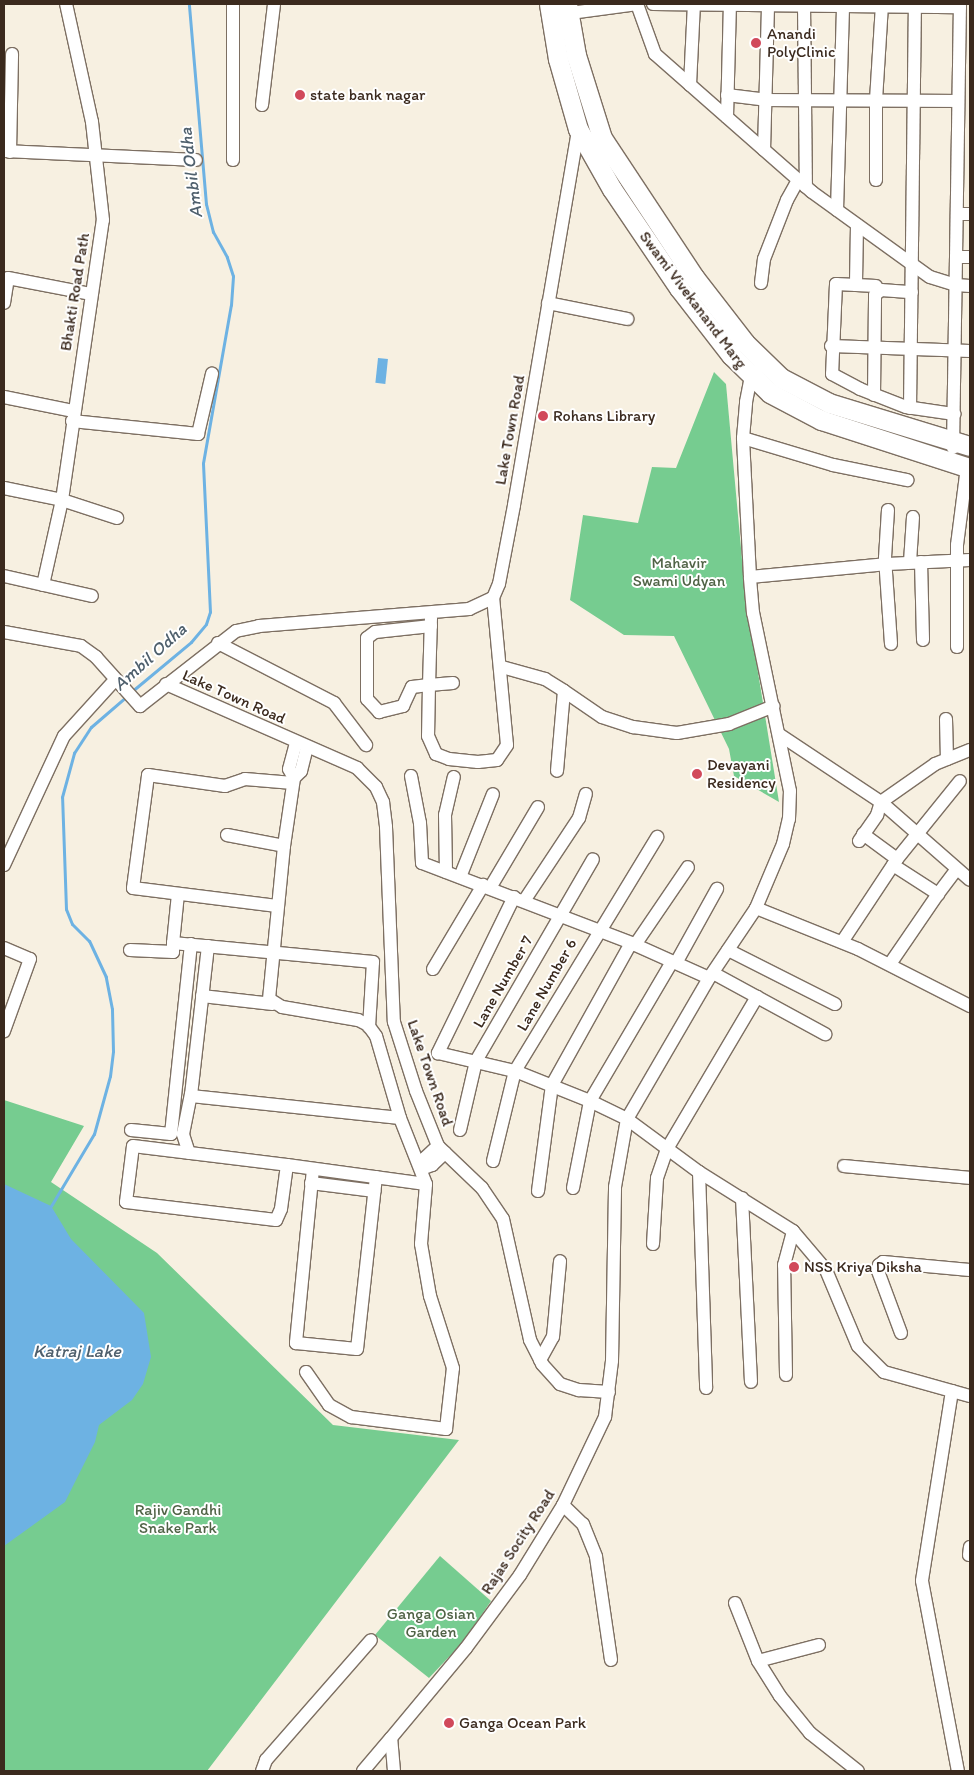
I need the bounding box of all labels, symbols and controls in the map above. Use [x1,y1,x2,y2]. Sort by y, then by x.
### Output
place label: Anandi PolyClinic [767,24,835,62]
marker: Anandi PolyClinic [749,36,763,50]
place label: state bank nagar [310,85,425,105]
marker: state bank nagar [294,89,306,101]
water label: Ambil Odha [175,126,207,220]
street label: Swami Vivekanand Marg [635,227,751,373]
street label: Bhakti Road Path [56,232,94,352]
street label: Lake Town Road [491,375,529,485]
place label: Rohans Library [553,406,655,426]
marker: Rohans Library [537,410,549,422]
park label: Mahavir Swami Udyan [633,553,725,591]
water label: Ambil Odha [109,618,191,696]
street label: Lake Town Road [180,666,288,728]
place label: Devayani Residency [707,755,776,793]
marker: Devayani Residency [691,768,703,780]
street label: Lane Number 7 [469,932,537,1032]
street label: Lane Number 6 [513,935,581,1035]
street label: Lake Town Road [403,1018,457,1128]
place label: NSS Kriya Diksha [804,1257,922,1277]
marker: NSS Kriya Diksha [788,1261,800,1273]
water label: Katraj Lake [33,1340,121,1362]
street label: Rajas Socity Road [477,1486,559,1598]
park label: Rajiv Gandhi Snake Park [135,1500,221,1538]
park label: Ganga Osian Garden [387,1604,475,1642]
place label: Ganga Ocean Park [459,1713,585,1733]
marker: Ganga Ocean Park [443,1717,455,1729]

